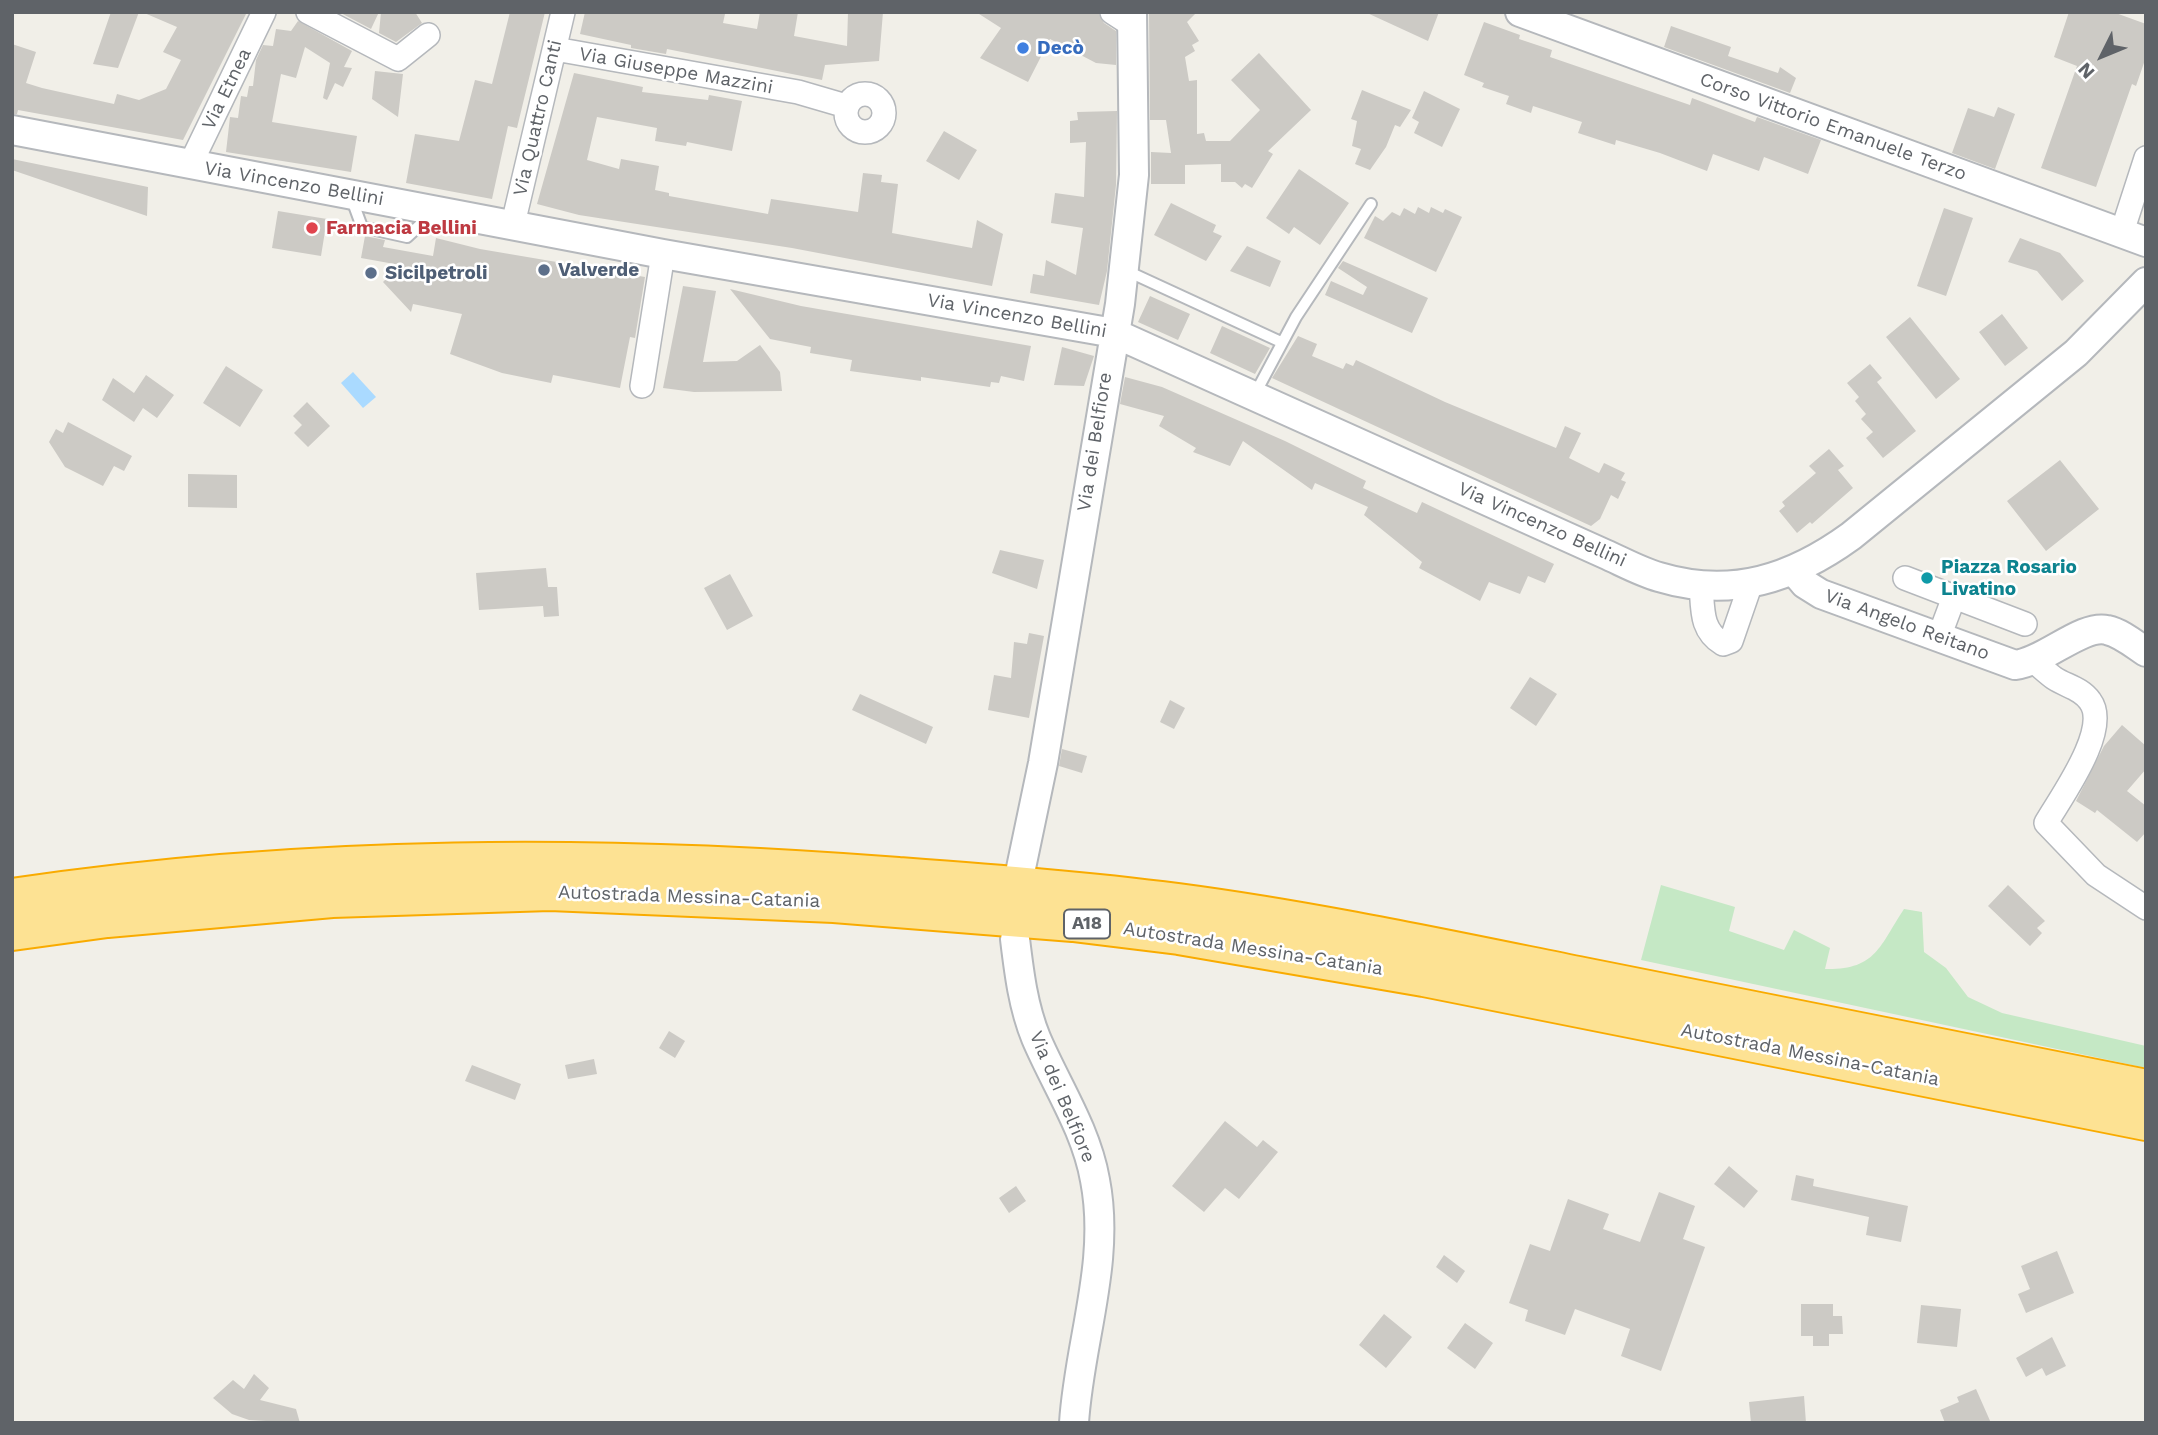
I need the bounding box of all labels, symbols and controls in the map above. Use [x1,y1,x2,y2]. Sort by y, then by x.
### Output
north arrow [2067,21,2137,91]
place label: Decò [1037,37,1084,59]
street label: Via Quattro Canti [509,38,567,198]
marker: Decò [1015,40,1031,56]
street label: Via Giuseppe Mazzini [577,43,775,99]
street label: Via Etnea [198,45,256,133]
text: N [2073,58,2099,84]
street label: Corso Vittorio Emanuele Terzo [1697,68,1969,186]
street label: Via Vincenzo Bellini [202,157,386,211]
place label: Farmacia Bellini [326,217,477,239]
marker: Farmacia Bellini [304,220,320,236]
place label: Valverde [558,259,639,281]
place label: Sicilpetroli [385,262,488,284]
marker: Valverde [536,262,552,278]
marker: Sicilpetroli [363,265,379,281]
street label: Via Vincenzo Bellini [925,289,1109,343]
street label: Via dei Belfiore [1073,371,1117,513]
street label: Via Vincenzo Bellini [1454,478,1630,572]
place label: Piazza Rosario Livatino [1941,556,2077,600]
marker: Piazza Rosario Livatino [1919,570,1935,586]
street label: Via Angelo Reitano [1821,585,1993,665]
street label: Autostrada Messina-Catania [557,881,821,913]
road number: A18 [1064,909,1110,939]
street label: Autostrada Messina-Catania [1122,917,1384,981]
street label: Autostrada Messina-Catania [1679,1019,1941,1091]
street label: Via dei Belfiore [1024,1028,1100,1166]

